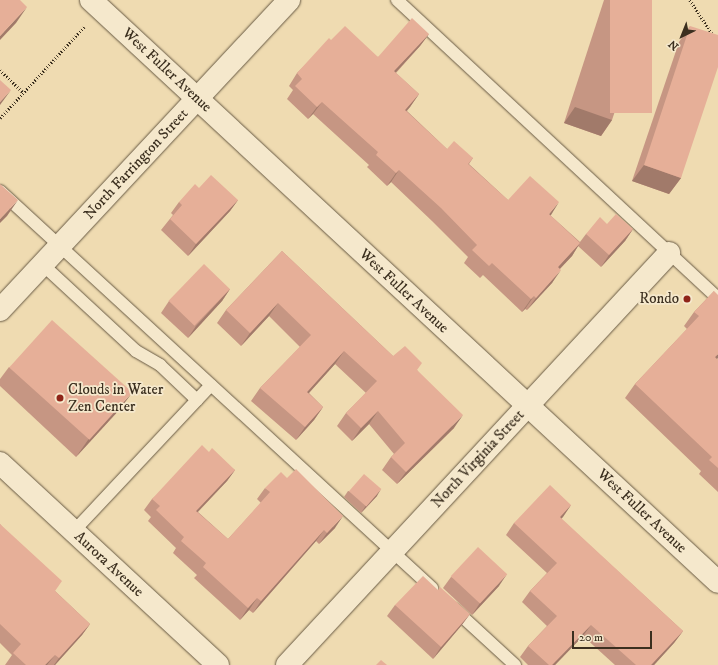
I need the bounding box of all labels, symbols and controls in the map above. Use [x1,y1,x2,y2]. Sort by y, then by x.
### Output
north arrow [662,16,702,56]
street label: West Fuller Avenue [119,24,215,116]
text: N [666,37,682,53]
street label: North Farrington Street [80,105,192,223]
street label: West Fuller Avenue [356,245,452,337]
place label: Rondo [639,290,679,308]
marker: Rondo [682,294,692,304]
place label: Clouds in Water Zen Center [68,380,163,415]
marker: Clouds in Water Zen Center [55,393,65,403]
street label: North Virginia Street [428,406,528,512]
street label: West Fuller Avenue [594,465,690,557]
street label: Aurora Avenue [71,527,147,601]
scale bar [574,623,654,649]
text: 20 m [579,630,603,645]

